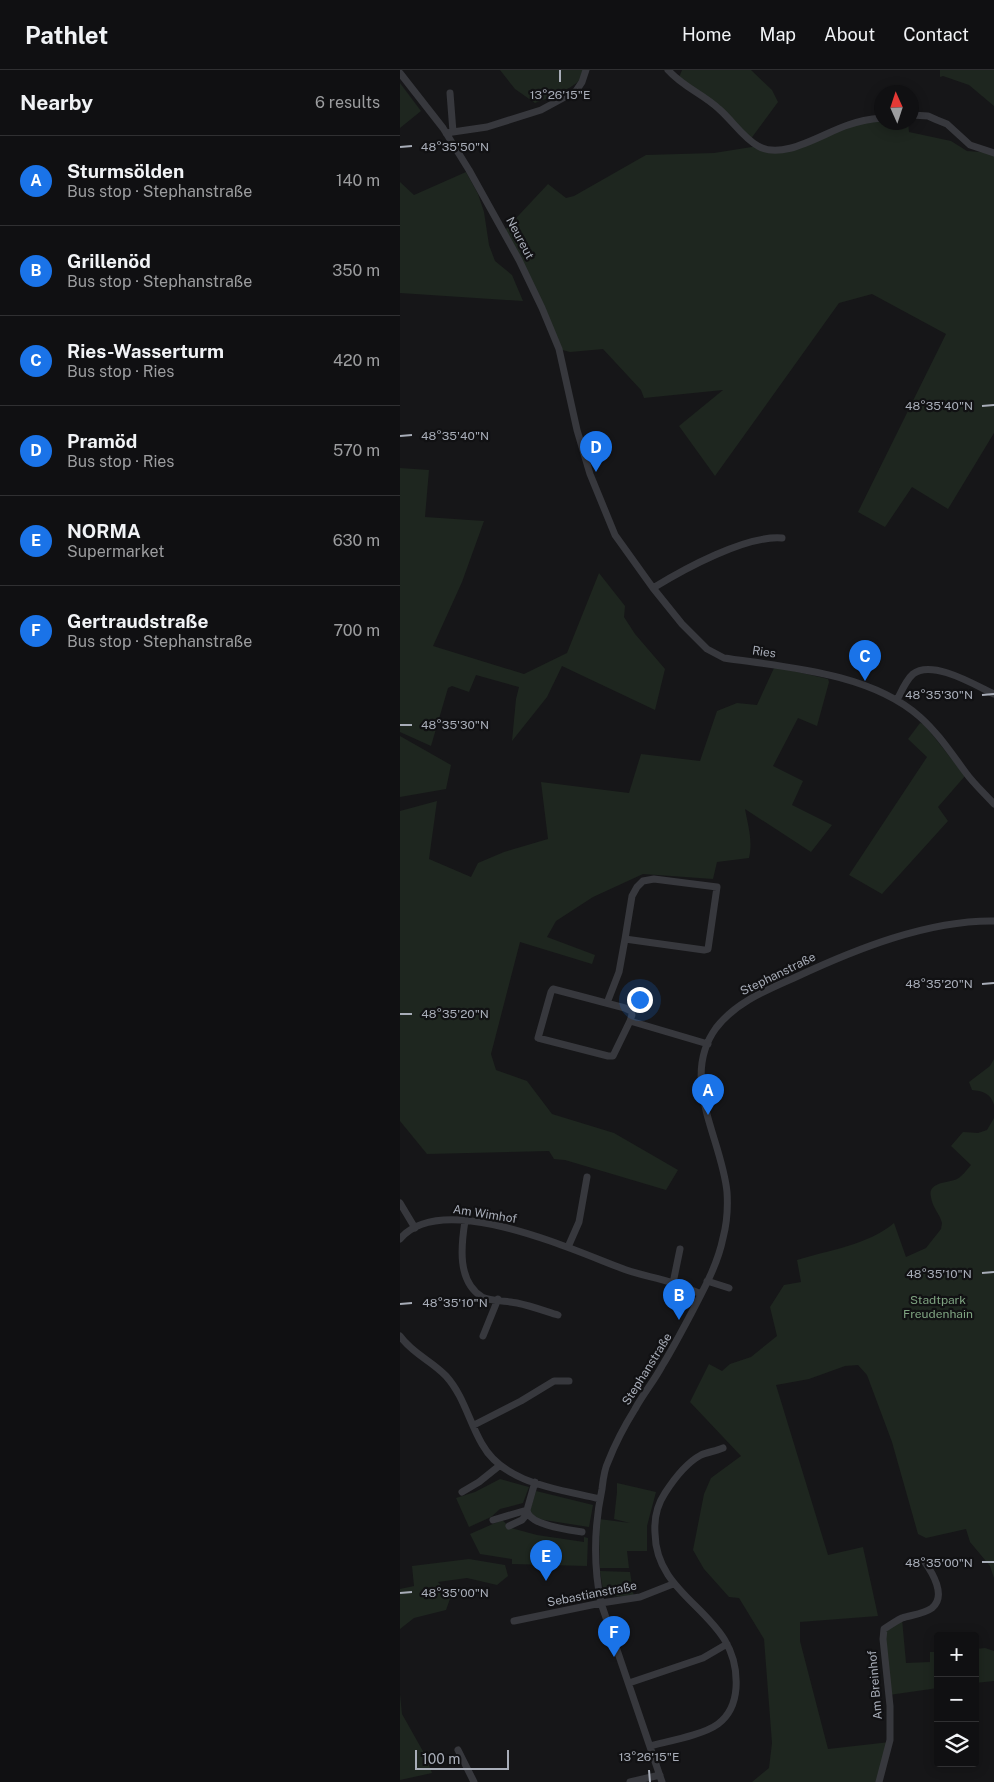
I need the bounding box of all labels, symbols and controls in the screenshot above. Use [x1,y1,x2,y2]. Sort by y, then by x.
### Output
text: Pathlet [25,21,108,49]
text: Home [682,24,732,45]
text: Map [760,24,796,45]
text: About [824,24,875,45]
text: Contact [903,24,969,45]
north arrow [874,85,919,130]
text: 13°26'15"E [530,88,590,102]
text: Nearby [20,90,93,115]
text: 6 results [315,93,380,112]
text: 48°35'50"N [421,140,489,154]
text: Sturmsölden [67,160,184,182]
text: A [30,171,42,190]
text: 140 m [336,171,380,190]
text: Bus stop · Stephanstraße [67,182,252,201]
street label: Neureut [503,214,537,262]
text: Grillenöd [67,250,151,272]
text: B [31,261,41,280]
text: 350 m [332,261,380,280]
text: Bus stop · Stephanstraße [67,272,252,291]
text: Ries-Wasserturm [67,340,224,362]
text: C [30,351,42,370]
text: 420 m [333,351,380,370]
text: Bus stop · Ries [67,362,174,381]
text: 48°35'40"N [905,399,973,413]
text: 48°35'40"N [421,429,489,443]
text: Pramöd [67,430,137,452]
pin: D [580,431,612,472]
text: D [30,441,42,460]
text: 570 m [333,441,380,460]
text: Bus stop · Ries [67,452,174,471]
text: NORMA [67,520,141,542]
text: E [31,531,41,550]
text: 630 m [333,531,380,550]
text: Supermarket [67,542,164,561]
text: Gertraudstraße [67,610,208,632]
text: F [31,621,41,640]
text: 700 m [334,621,380,640]
text: Bus stop · Stephanstraße [67,632,252,651]
pin: C [849,640,881,681]
street label: Ries [751,643,777,661]
text: 48°35'30"N [905,688,973,702]
text: 48°35'30"N [421,718,489,732]
street label: Stephanstraße [738,950,818,998]
text: 48°35'20"N [905,977,973,991]
your location [627,987,653,1013]
text: 48°35'20"N [421,1007,489,1021]
pin: A [692,1074,724,1115]
street label: Am Wimhof [452,1202,518,1226]
text: 48°35'10"N [906,1267,972,1281]
pin: B [663,1279,695,1320]
park label: Stadtpark Freudenhain [903,1293,973,1321]
text: 48°35'10"N [422,1296,488,1310]
street label: Stephanstraße [619,1330,675,1408]
pin: E [530,1540,562,1581]
text: 48°35'00"N [905,1556,973,1570]
street label: Sebastianstraße [546,1578,638,1610]
text: 48°35'00"N [421,1586,489,1600]
pin: F [598,1616,630,1657]
map controls [934,1632,979,1767]
button: + [934,1632,979,1677]
street label: Am Breinhof [865,1650,885,1720]
button: − [934,1677,979,1722]
button: layers [934,1722,979,1767]
scale bar [415,1747,509,1770]
text: 13°26'15"E [619,1750,679,1764]
text: 100 m [422,1751,460,1767]

